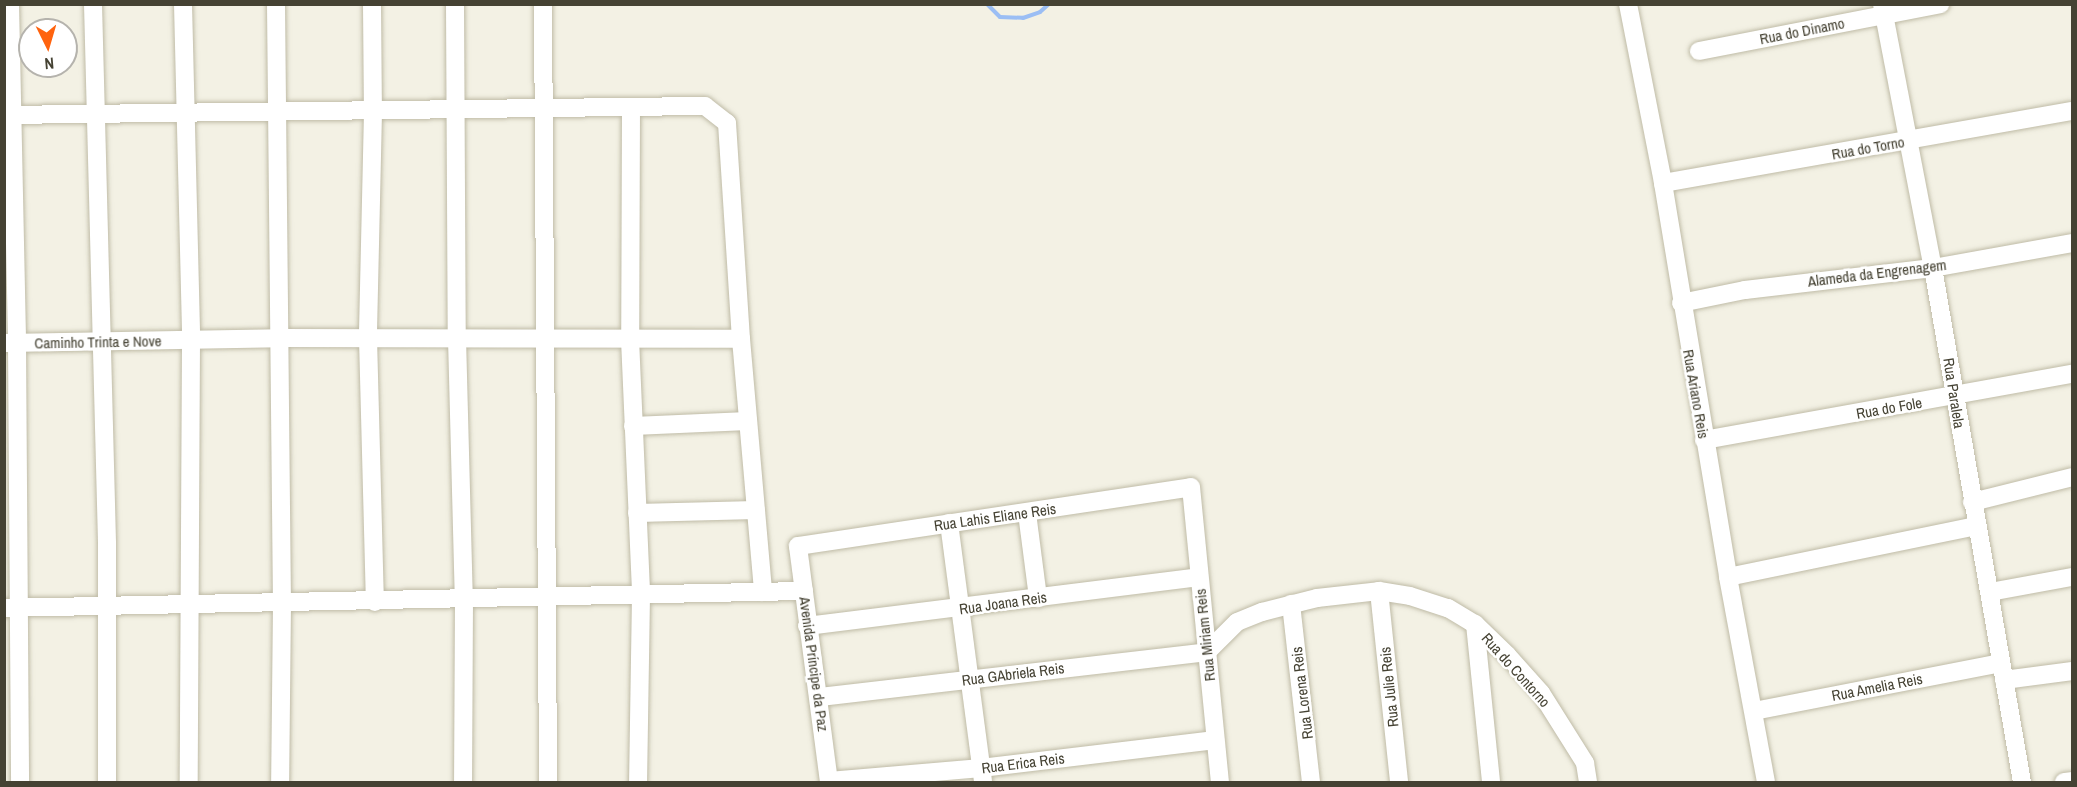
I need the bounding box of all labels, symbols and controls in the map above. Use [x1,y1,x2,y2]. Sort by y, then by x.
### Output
street label: Rua do Dinamo [1758,14,1846,48]
north arrow [18,18,78,78]
text: N [44,53,55,75]
street label: Rua do Torno [1830,133,1906,163]
street label: Alameda da Engrenagem [1807,256,1947,290]
street label: Caminho Trinta e Nove [34,332,162,352]
street label: Rua Ariano Reis [1679,348,1713,440]
street label: Rua Paralela [1940,356,1968,430]
street label: Rua do Fole [1855,393,1923,423]
street label: Rua Lahis Eliane Reis [933,500,1057,534]
street label: Rua Joana Reis [958,588,1048,618]
street label: Rua Miriam Reis [1191,588,1219,682]
street label: Avenida Príncipe da Paz [796,595,832,733]
street label: Rua do Contorno [1478,629,1554,711]
street label: Rua Lorena Reis [1287,646,1317,740]
street label: Rua Julie Reis [1376,646,1402,728]
street label: Rua GAbriela Reis [961,659,1065,689]
street label: Rua Amelia Reis [1830,669,1924,705]
street label: Rua Erica Reis [981,749,1065,777]

